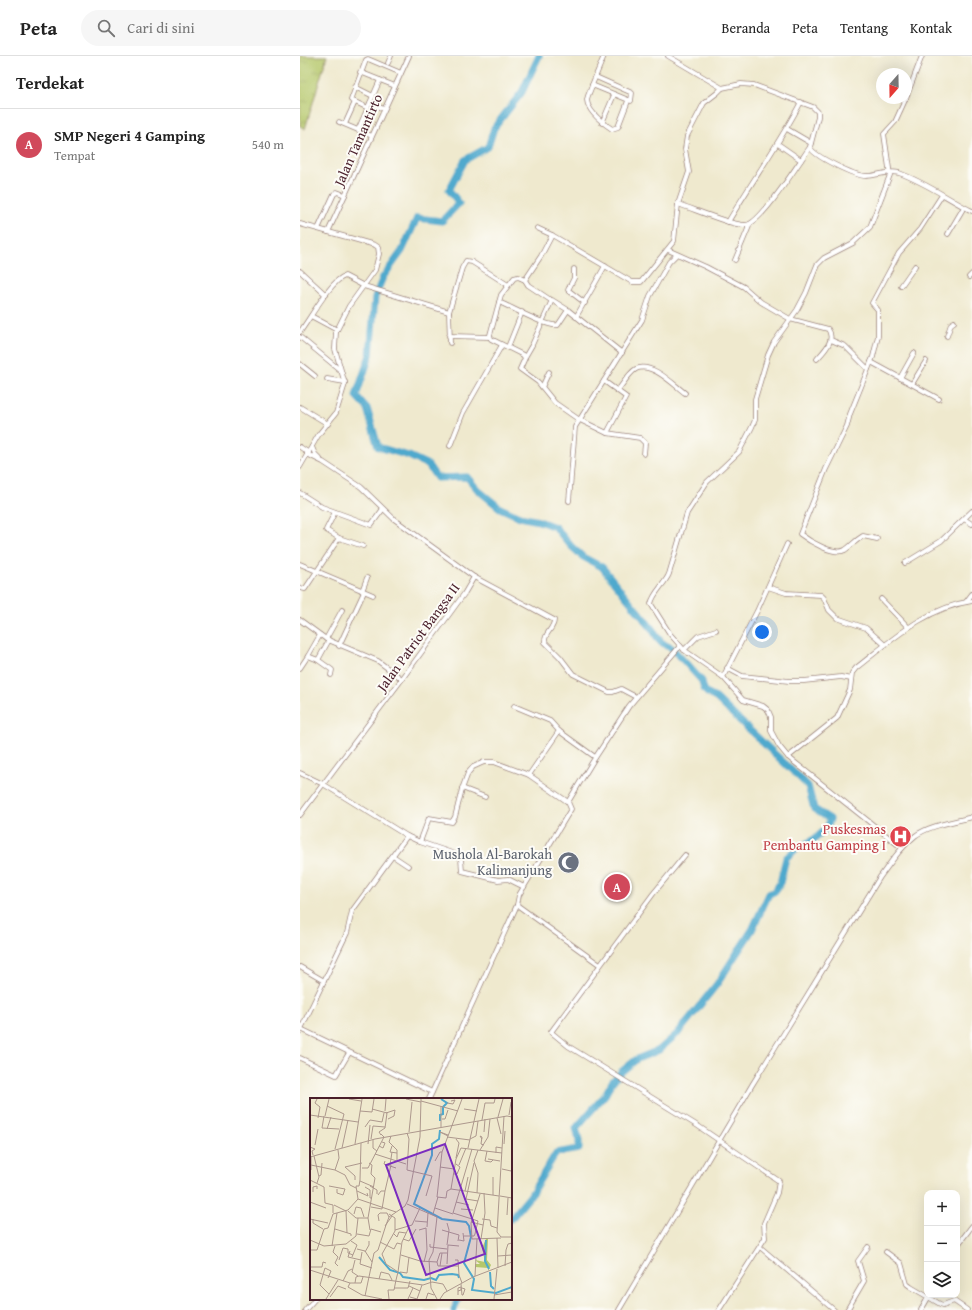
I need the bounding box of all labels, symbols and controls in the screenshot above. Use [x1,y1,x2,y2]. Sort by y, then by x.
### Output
search box [81,10,361,46]
text: Peta [20,14,57,42]
icon: search [95,17,117,39]
text: Cari di sini [127,17,195,38]
text: Beranda [722,18,770,38]
text: Peta [792,18,818,38]
text: Tentang [840,18,888,38]
text: Kontak [910,18,952,38]
north arrow [876,68,912,104]
text: Terdekat [16,70,84,95]
street label: Jalan Tamantirto [328,91,387,191]
text: SMP Negeri 4 Gamping [54,125,205,146]
text: A [25,135,33,154]
text: 540 m [252,135,284,154]
text: Tempat [54,146,95,165]
street label: Jalan Patriot Bangsa II [371,579,464,697]
your location [752,622,772,642]
place label: Puskesmas Pembantu Gamping I [763,819,886,855]
hospital icon: Puskesmas Pembantu Gamping I [888,824,914,850]
place label: Mushola Al-Barokah Kalimanjung [433,844,552,880]
mosque icon: Mushola Al-Barokah Kalimanjung [555,849,581,875]
pin: A [604,872,630,902]
inset map [310,1098,512,1300]
map controls [924,1190,960,1298]
button: + [924,1190,960,1226]
button: − [924,1226,960,1262]
button: layers [924,1262,960,1298]

